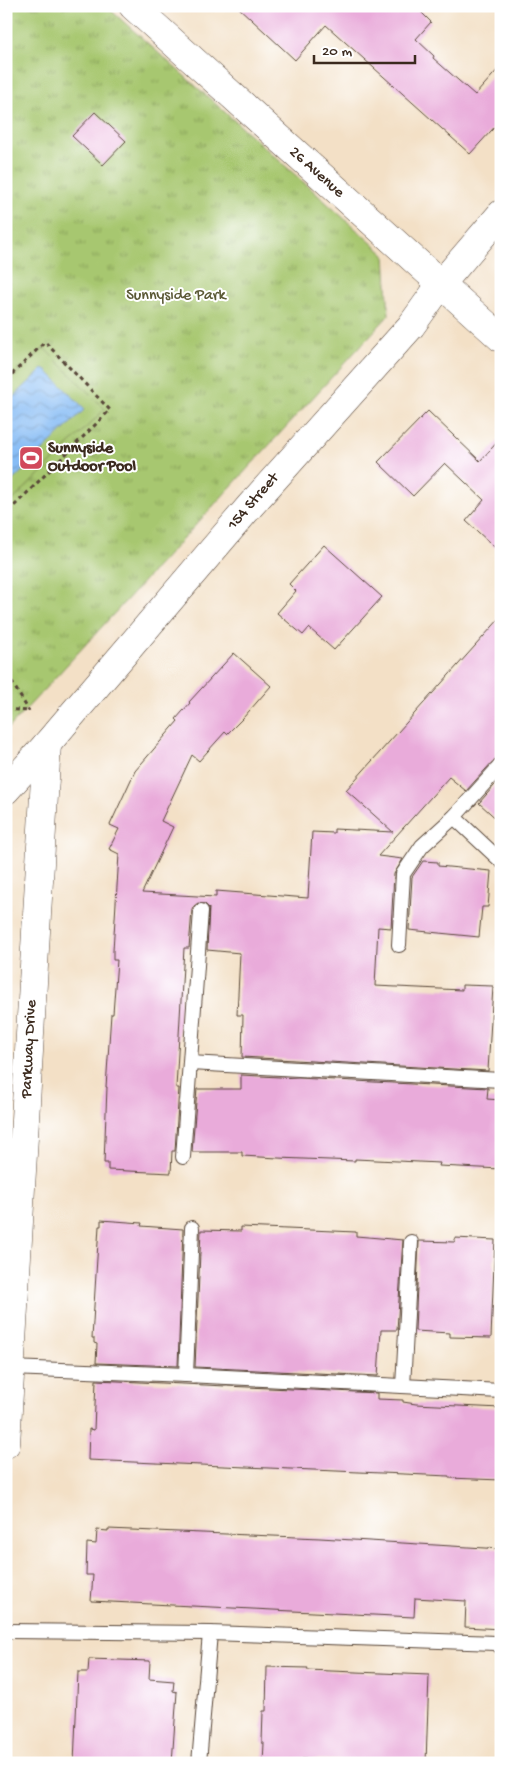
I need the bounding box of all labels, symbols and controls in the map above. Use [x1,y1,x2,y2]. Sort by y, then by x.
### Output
scale bar [314,32,416,64]
text: 20 m [322,43,352,61]
street label: 26 Avenue [284,143,348,203]
park label: Sunnyside Park [126,287,228,306]
place label: Sunnyside Outdoor Pool [48,440,137,477]
sports icon: Sunnyside Outdoor Pool [18,445,44,471]
street label: 154 Street [224,469,285,535]
street label: Parkway Drive [18,999,42,1100]

